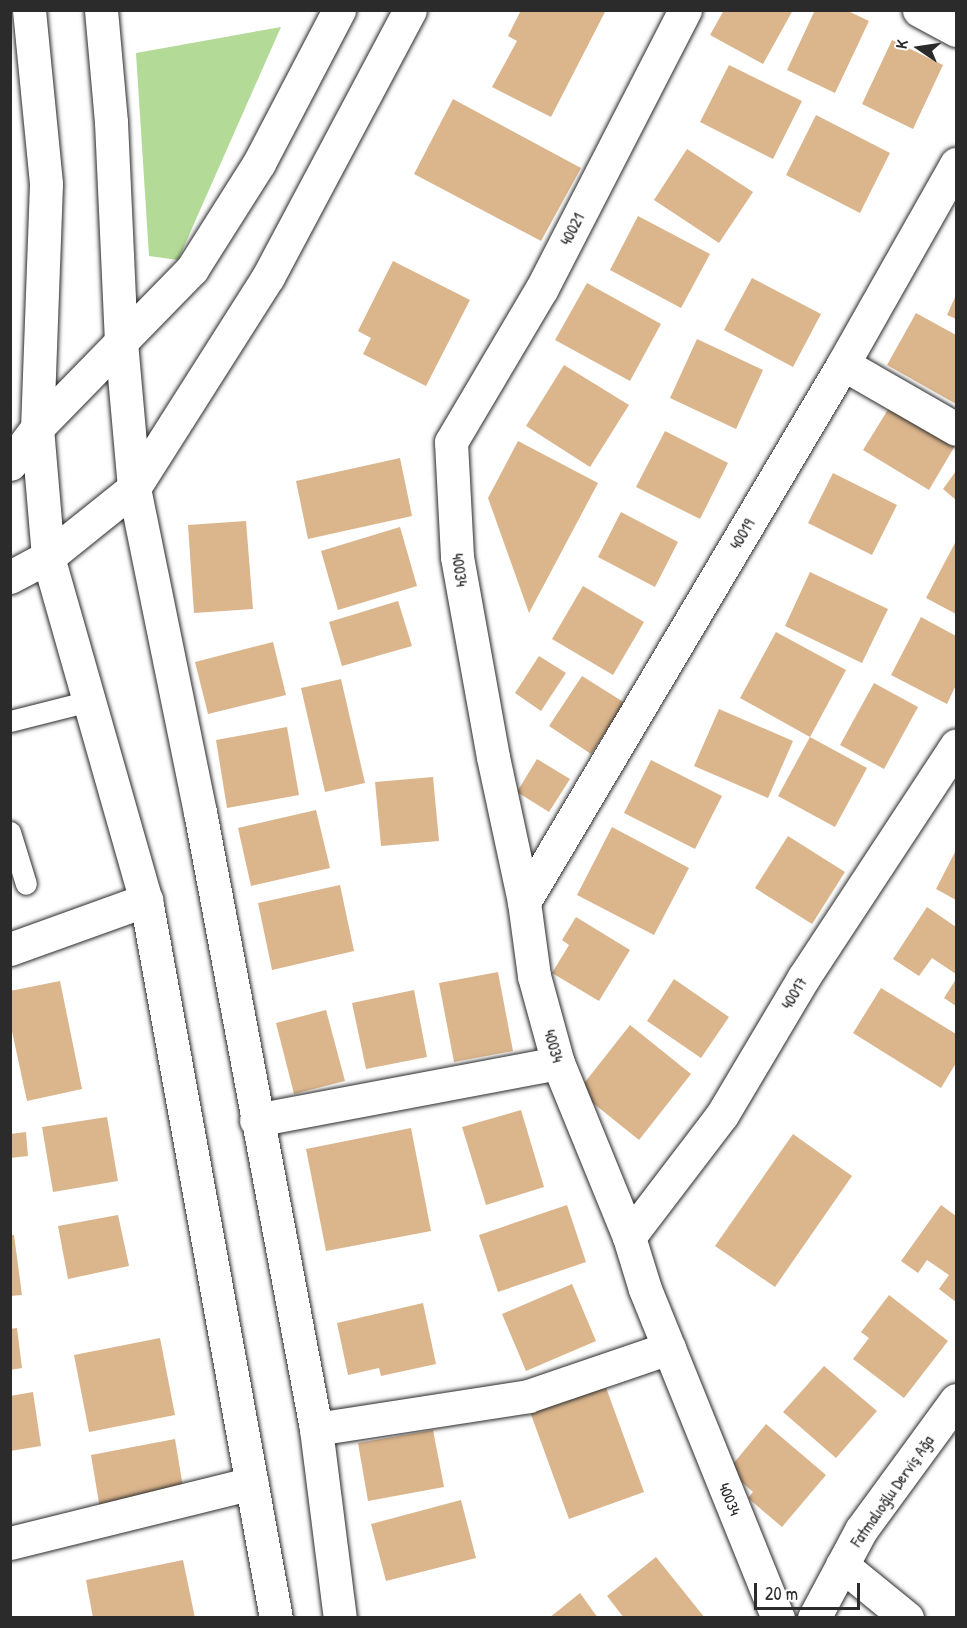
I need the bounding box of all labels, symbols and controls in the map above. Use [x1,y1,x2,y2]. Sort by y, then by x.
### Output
north arrow [889,18,949,78]
text: K [890,37,913,51]
street label: 40021 [556,210,588,248]
street label: 40019 [726,515,758,553]
street label: 40034 [448,552,472,588]
street label: 40017 [777,973,811,1013]
street label: 40034 [540,1027,568,1065]
street label: Fatmalıoğlu Derviş Ağa [846,1432,938,1550]
street label: 40034 [715,1480,745,1518]
scale bar [757,1571,864,1609]
text: 20 m [765,1581,798,1606]

